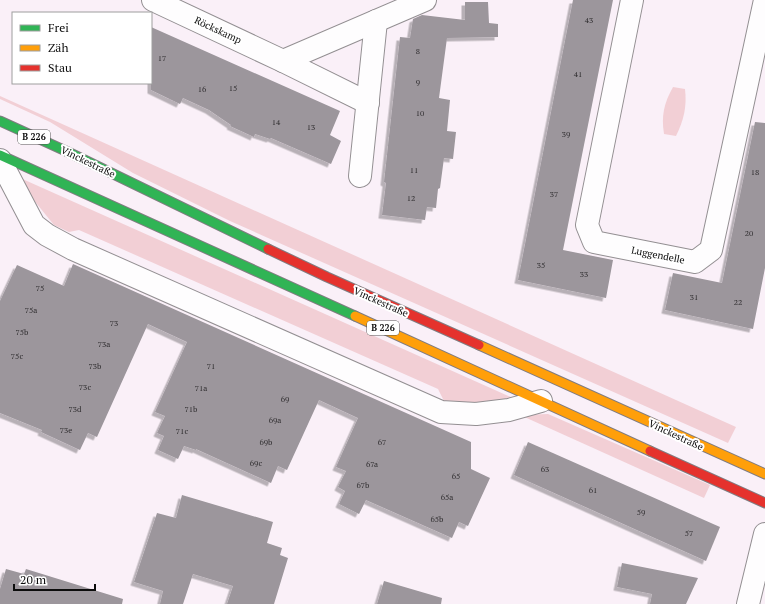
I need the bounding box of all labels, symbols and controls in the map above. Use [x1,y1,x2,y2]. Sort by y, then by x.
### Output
legend [12,12,152,84]
street label: Röckskamp [192,13,244,47]
house number: 43 [585,15,593,25]
text: Frei [48,20,69,35]
text: Zäh [48,40,68,55]
house number: 8 [416,46,420,56]
house number: 17 [158,53,166,63]
text: Stau [48,60,72,75]
house number: 41 [574,69,582,79]
house number: 9 [416,77,420,87]
house number: 15 [229,83,237,93]
house number: 16 [198,84,207,94]
house number: 10 [416,108,424,118]
house number: 14 [272,117,281,127]
house number: 13 [307,122,315,132]
house number: 39 [562,129,570,139]
road number: B 226 [18,130,50,144]
street label: Vinckestraße [59,143,117,181]
house number: 11 [410,165,418,175]
house number: 18 [751,167,759,177]
house number: 37 [550,189,558,199]
house number: 12 [407,193,415,203]
house number: 20 [745,228,753,238]
street label: Luggendelle [630,243,686,267]
house number: 35 [537,260,545,270]
house number: 33 [580,269,588,279]
house number: 75 [36,283,44,293]
street label: Vinckestraße [351,284,411,320]
house number: 31 [690,292,698,302]
house number: 22 [734,297,742,307]
house number: 75a [25,305,37,315]
house number: 73 [110,318,118,328]
road number: B 226 [367,321,399,335]
house number: 75b [16,327,29,337]
house number: 73a [98,339,110,349]
house number: 75c [11,351,23,361]
house number: 73b [89,361,102,371]
house number: 71 [207,361,215,371]
house number: 73c [79,382,91,392]
house number: 71a [195,383,207,393]
house number: 69 [281,394,289,404]
house number: 73d [69,404,82,414]
house number: 71b [185,404,198,414]
house number: 69a [269,415,281,425]
street label: Vinckestraße [647,417,705,453]
house number: 73e [60,425,72,435]
house number: 71c [176,426,188,436]
house number: 69b [260,437,273,447]
house number: 67 [378,437,386,447]
house number: 69c [250,458,262,468]
house number: 67a [366,459,378,469]
house number: 63 [541,464,549,474]
house number: 65 [452,471,460,481]
house number: 67b [357,480,370,490]
house number: 61 [589,485,597,495]
house number: 65a [441,492,453,502]
house number: 59 [637,507,645,517]
house number: 65b [431,514,444,524]
house number: 57 [685,528,693,538]
scale bar [14,566,95,592]
text: 20 m [20,572,47,587]

